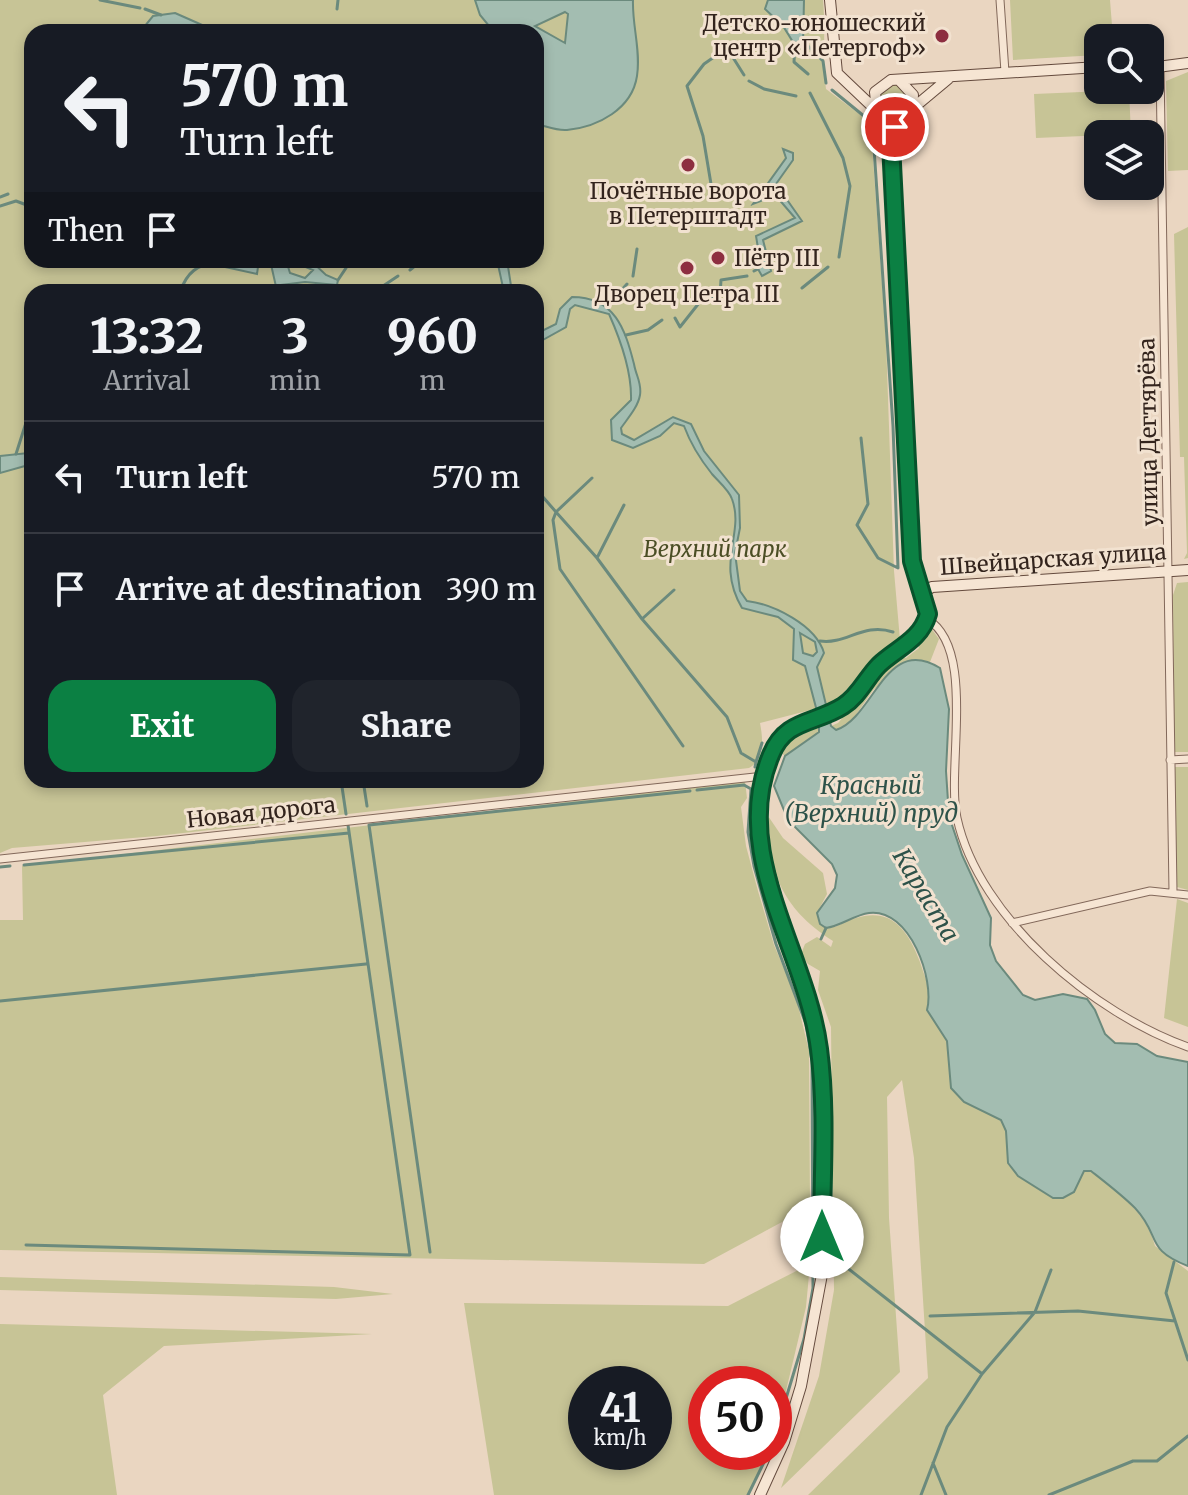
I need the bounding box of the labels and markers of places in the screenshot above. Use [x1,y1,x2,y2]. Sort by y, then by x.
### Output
place label: Детско-юношеский центр «Петергоф» [703,9,926,62]
marker: Детско-юношеский центр «Петергоф» [933,27,951,45]
pin [861,93,929,161]
marker: Почётные ворота в Петерштадт [679,156,697,174]
place label: Почётные ворота в Петерштадт [590,177,787,230]
place label: Пётр III [734,244,820,272]
marker: Пётр III [709,249,727,267]
marker: Дворец Петра III [678,259,696,277]
place label: Дворец Петра III [595,280,779,308]

